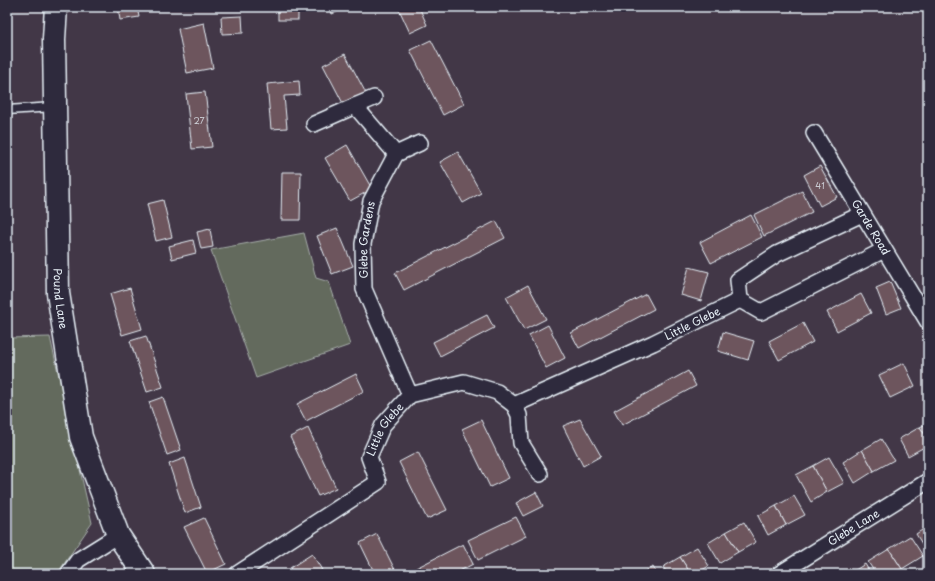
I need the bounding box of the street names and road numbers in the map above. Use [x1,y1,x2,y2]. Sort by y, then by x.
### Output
street label: Garde Road [848,196,895,258]
street label: Glebe Gardens [354,200,379,279]
street label: Pound Lane [50,268,73,330]
street label: Little Glebe [661,302,723,344]
street label: Little Glebe [361,399,407,459]
street label: Glebe Lane [824,504,883,550]

